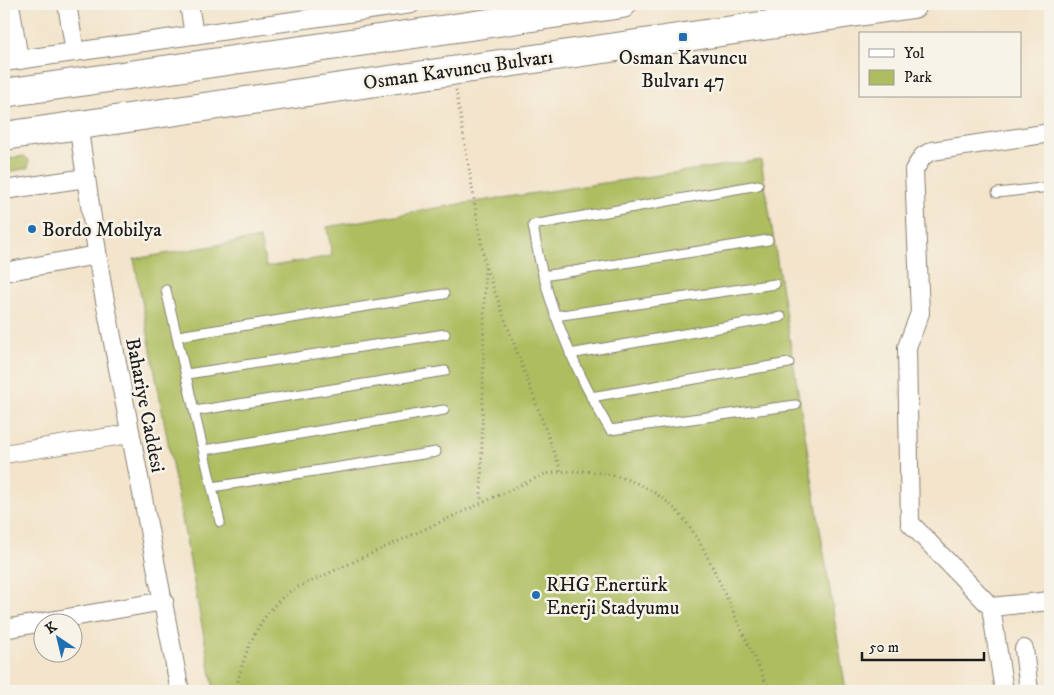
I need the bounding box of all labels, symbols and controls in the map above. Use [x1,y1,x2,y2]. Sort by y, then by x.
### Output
marker: Osman Kavuncu Bulvarı 47 [677,31,689,43]
legend [859,32,1022,98]
text: Yol [904,44,925,63]
street label: Osman Kavuncu Bulvarı [362,45,555,96]
place label: Osman Kavuncu Bulvarı 47 [619,46,747,94]
text: Park [904,68,933,87]
place label: Bordo Mobilya [42,218,162,243]
marker: Bordo Mobilya [26,223,38,235]
street label: Bahariye Caddesi [119,336,170,475]
place label: RHG Enertürk Enerji Stadyumu [546,573,679,621]
marker: RHG Enertürk Enerji Stadyumu [530,589,542,601]
north arrow [32,612,82,662]
text: K [42,617,61,638]
scale bar [862,630,984,662]
text: 50 m [869,638,899,657]

